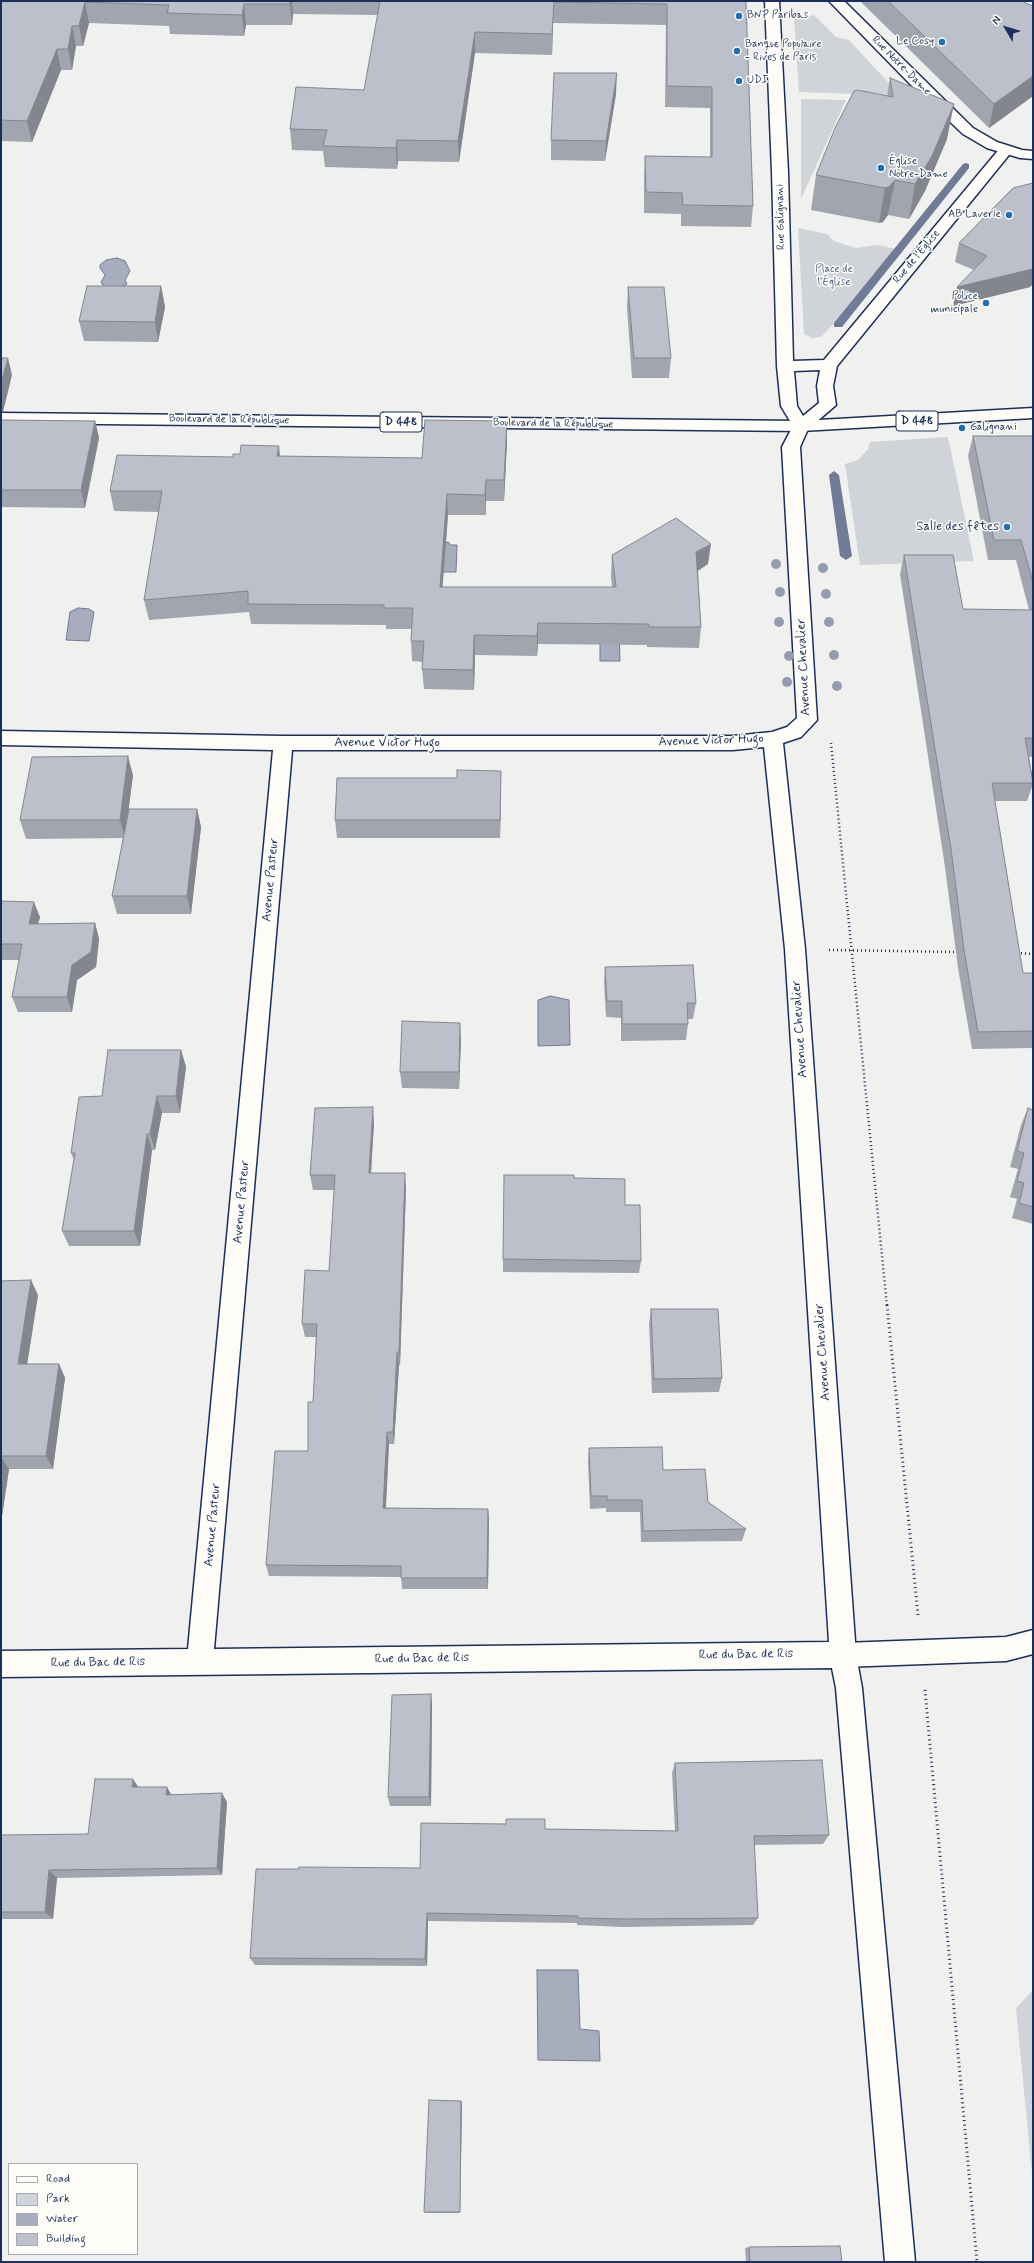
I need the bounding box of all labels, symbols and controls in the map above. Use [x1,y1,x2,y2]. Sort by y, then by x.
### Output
north arrow [986,8,1026,48]
place label: BNP Paribas [747,9,808,23]
marker: BNP Paribas [734,11,744,21]
text: N [989,13,1004,28]
street label: Rue Notre-Dame [869,34,933,98]
place label: Le Cosy [896,35,934,49]
marker: Le Cosy [937,37,947,47]
place label: Banque Populaire - Rives de Paris [745,38,822,64]
marker: Banque Populaire - Rives de Paris [732,46,742,56]
place label: UDI [747,74,768,88]
marker: UDI [734,76,744,86]
place label: Église Notre-Dame [889,155,948,181]
marker: Église Notre-Dame [876,163,886,173]
street label: Rue Galignani [774,184,788,250]
place label: AB Laverie [948,208,1001,222]
marker: AB Laverie [1004,210,1014,220]
street label: Rue de l'Église [891,227,943,287]
park label: Place de l'Église [815,263,853,289]
place label: Police municipale [930,290,978,316]
marker: Police municipale [981,298,991,308]
road number: D 448 [896,411,938,431]
street label: Boulevard de la République [169,412,289,428]
road number: D 448 [380,412,422,432]
street label: Boulevard de la République [493,416,613,432]
place label: Galignani [970,421,1017,435]
marker: Galignani [957,423,967,433]
place label: Salle des fêtes [916,519,999,535]
marker: Salle des fêtes [1002,522,1012,532]
street label: Avenue Chevalier [794,618,814,716]
street label: Avenue Victor Hugo [658,731,764,751]
street label: Avenue Victor Hugo [334,735,440,751]
street label: Avenue Pasteur [260,837,282,923]
street label: Avenue Chevalier [789,980,811,1078]
street label: Avenue Pasteur [231,1159,253,1245]
street label: Avenue Chevalier [812,1303,834,1401]
street label: Avenue Pasteur [202,1482,224,1568]
street label: Rue du Bac de Ris [699,1646,793,1664]
street label: Rue du Bac de Ris [375,1650,469,1668]
street label: Rue du Bac de Ris [51,1654,145,1672]
legend [8,2163,138,2255]
text: Road [46,2171,70,2187]
text: Park [46,2191,70,2207]
text: Water [46,2211,78,2227]
text: Building [46,2231,86,2247]

